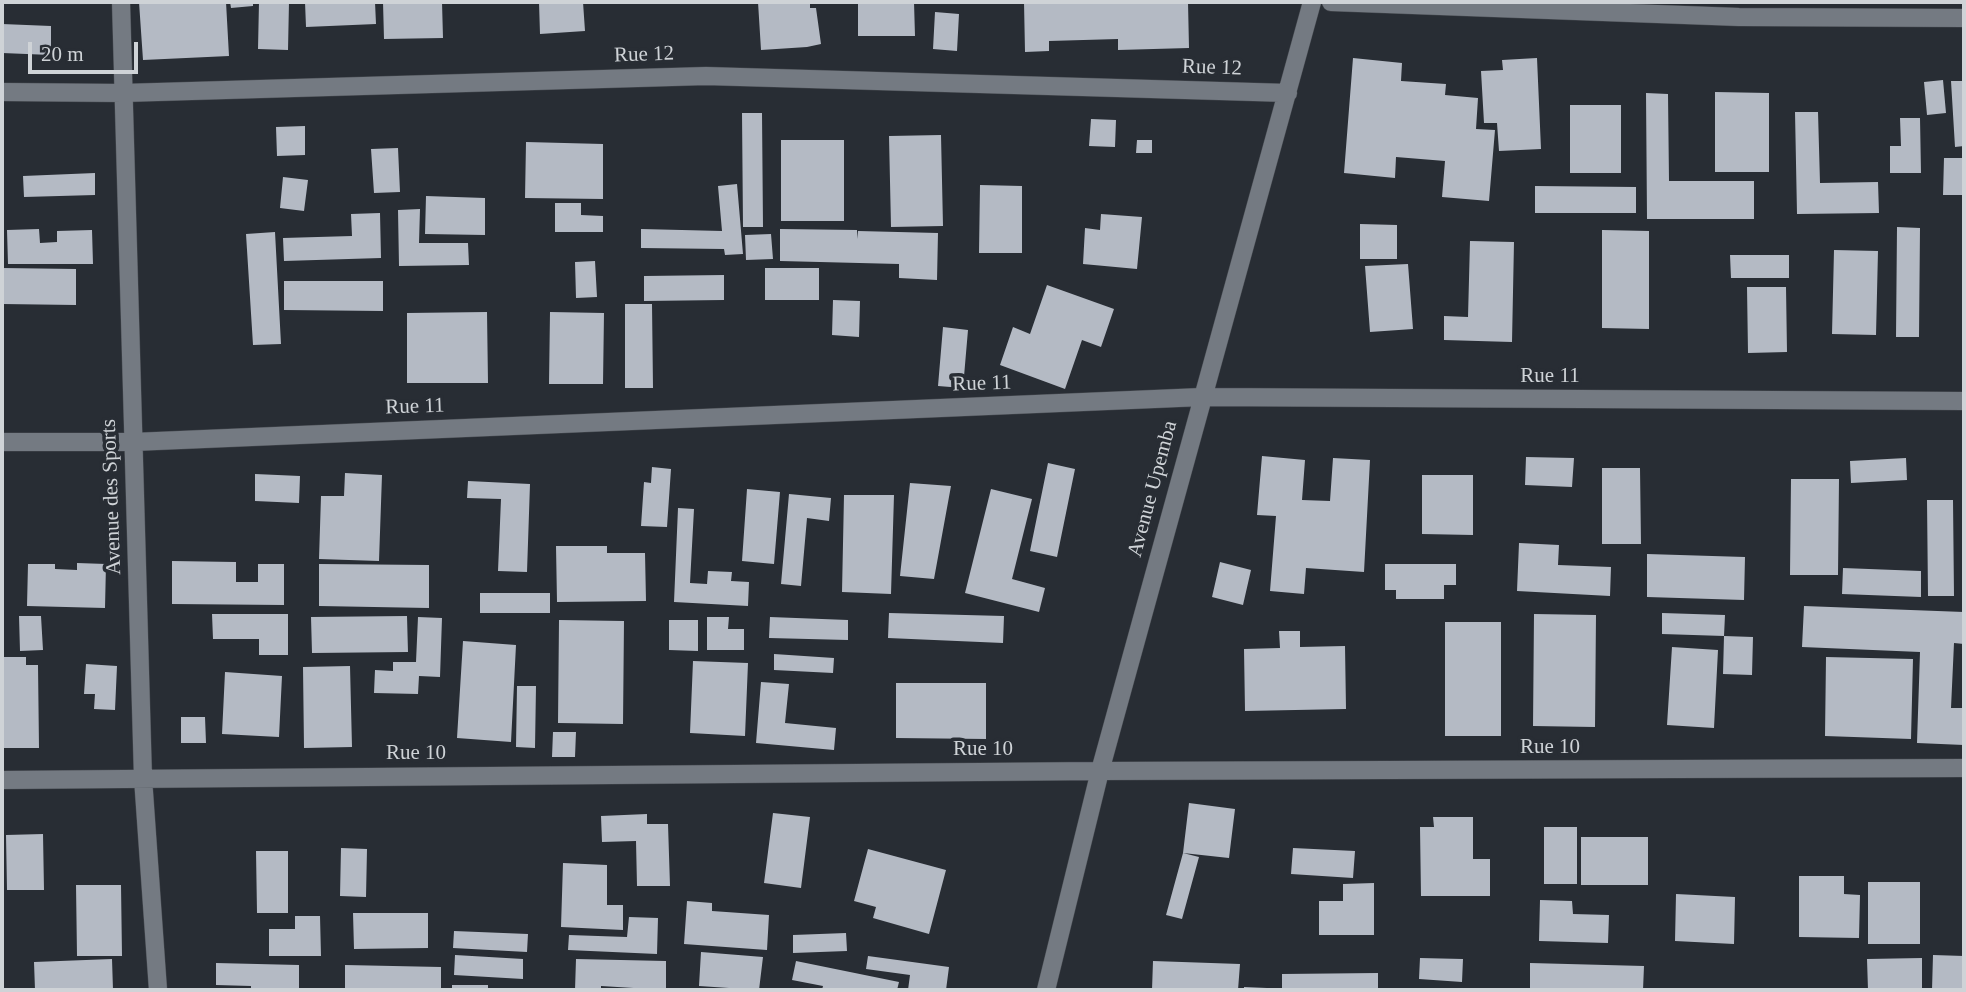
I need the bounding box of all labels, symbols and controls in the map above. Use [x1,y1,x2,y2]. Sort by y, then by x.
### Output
scale bar [32,28,142,72]
street label: Rue 12 [614,41,674,69]
text: 20 m [41,42,84,66]
street label: Rue 12 [1182,54,1242,82]
street label: Rue 11 [1520,363,1580,389]
street label: Rue 11 [952,370,1012,398]
street label: Rue 11 [385,393,445,421]
street label: Avenue Upemba [1123,418,1183,560]
street label: Avenue des Sports [97,419,127,575]
street label: Rue 10 [1520,734,1580,760]
street label: Rue 10 [953,736,1013,762]
street label: Rue 10 [386,740,446,766]

